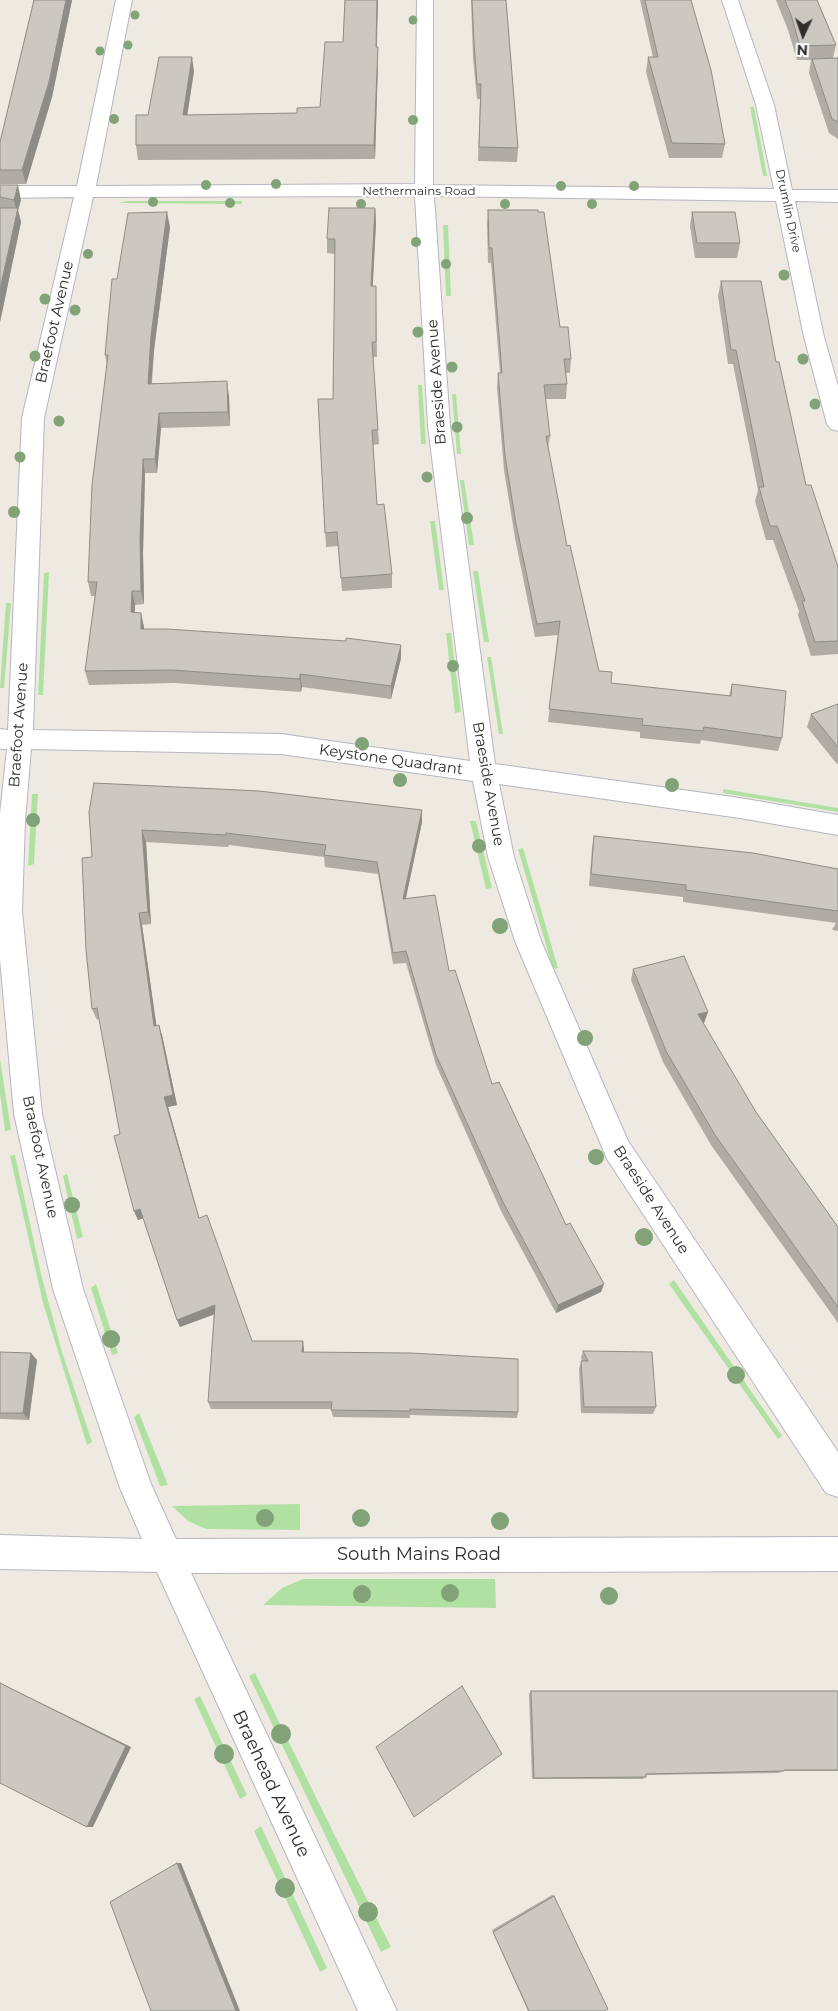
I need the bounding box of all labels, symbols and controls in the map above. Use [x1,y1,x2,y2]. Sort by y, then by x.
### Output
north arrow [778,10,828,60]
text: N [796,41,808,59]
street label: Drumlin Drive [772,168,804,254]
street label: Nethermains Road [362,184,476,198]
street label: Braefoot Avenue [32,259,78,385]
street label: Braeside Avenue [424,319,450,445]
street label: Braefoot Avenue [6,662,32,788]
street label: Braeside Avenue [468,721,508,847]
street label: Keystone Quadrant [318,741,464,779]
street label: Braefoot Avenue [18,1094,62,1220]
street label: Braeside Avenue [609,1142,693,1258]
street label: South Mains Road [337,1544,501,1566]
street label: Braehead Avenue [227,1707,315,1861]

